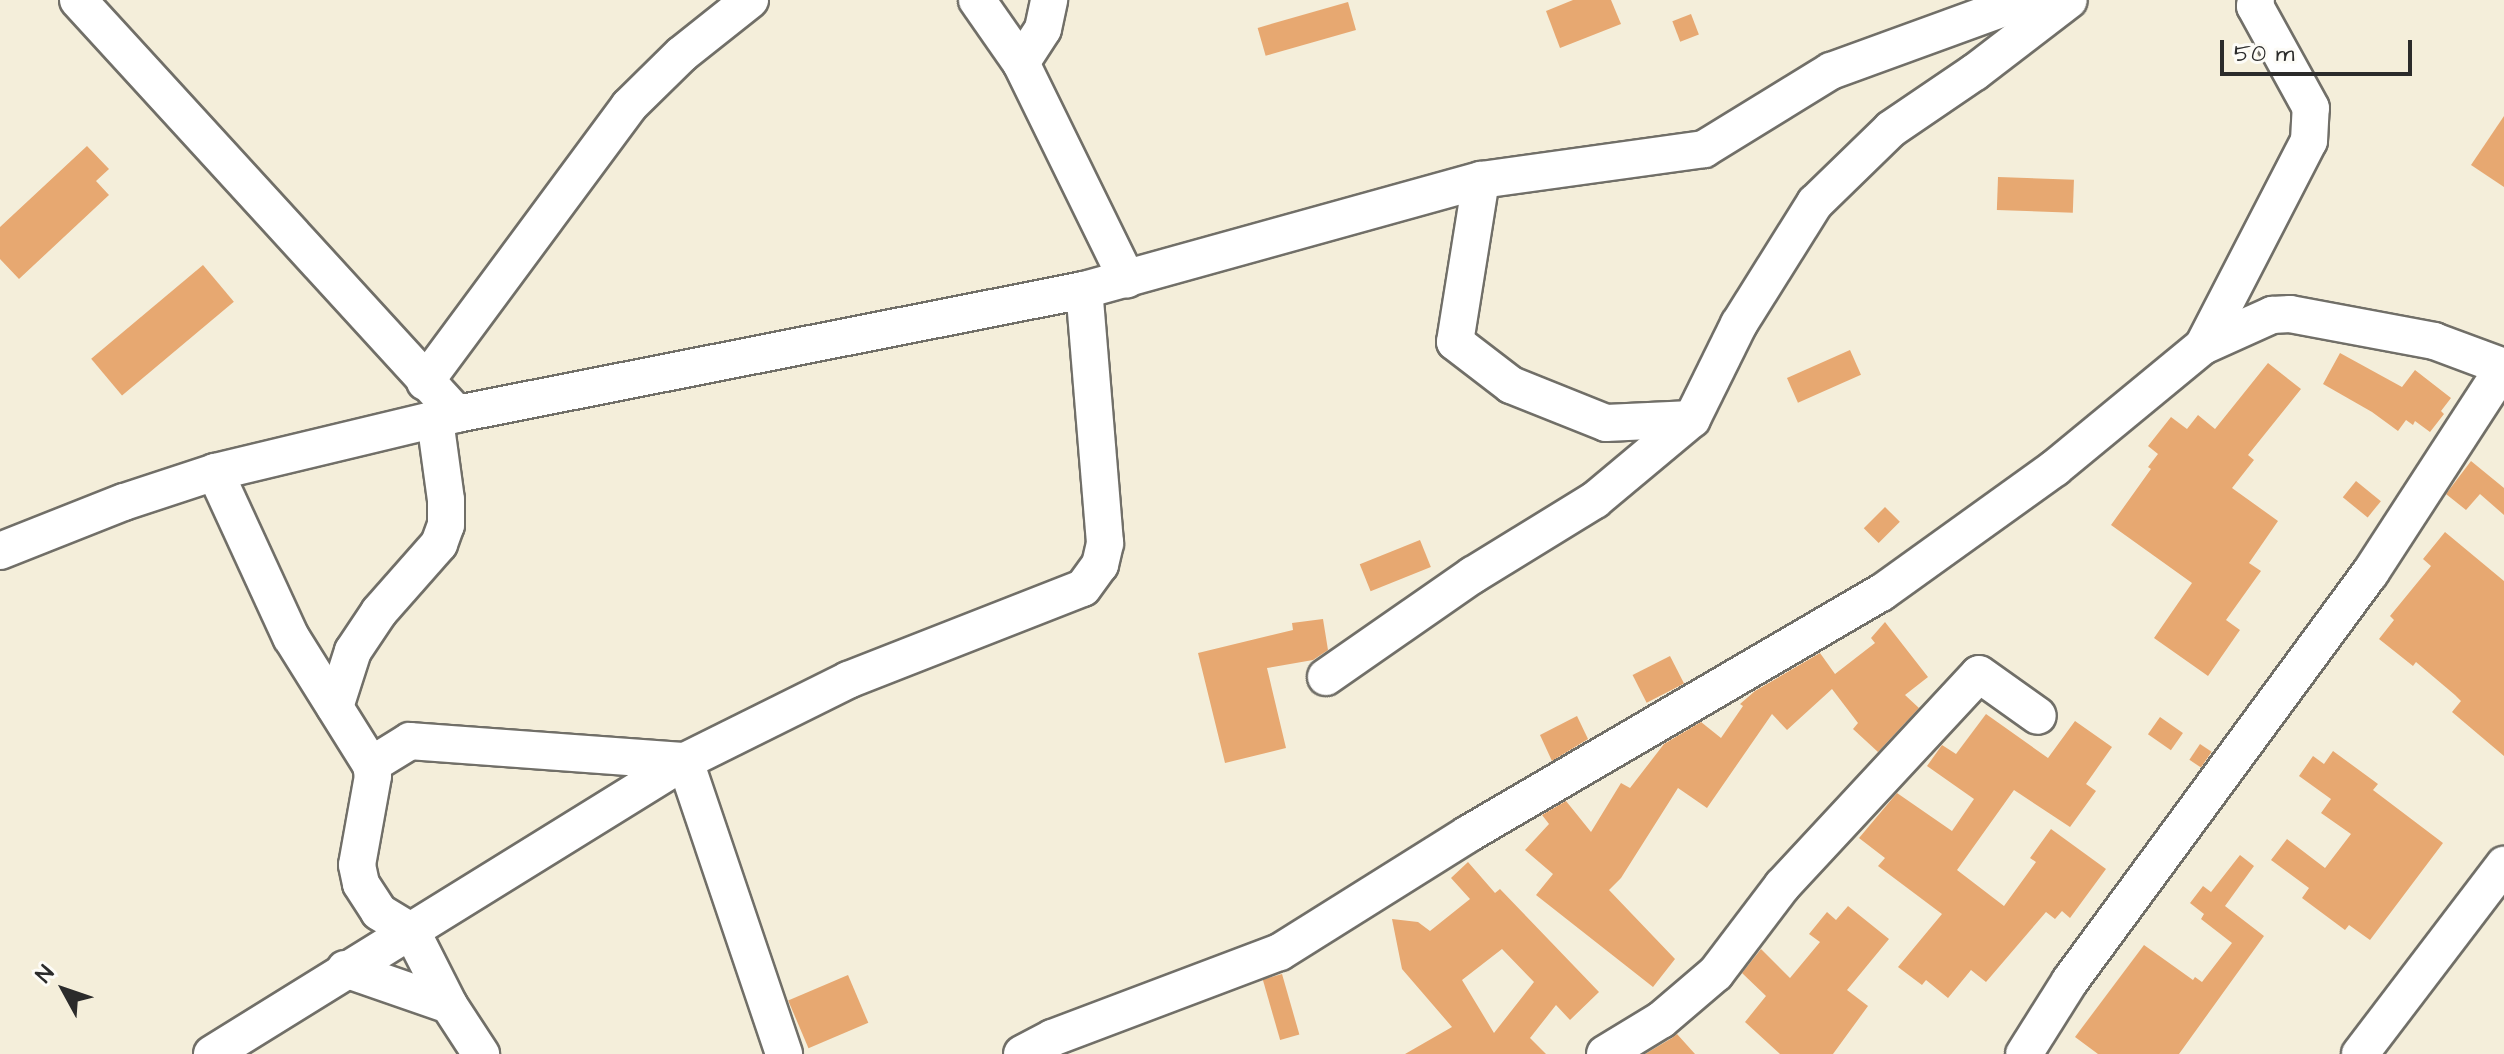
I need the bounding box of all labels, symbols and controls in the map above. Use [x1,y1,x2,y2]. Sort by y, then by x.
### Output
scale bar [2224,24,2416,74]
text: 50 m [2234,37,2294,71]
north arrow [24,950,104,1030]
text: N [29,959,62,990]

